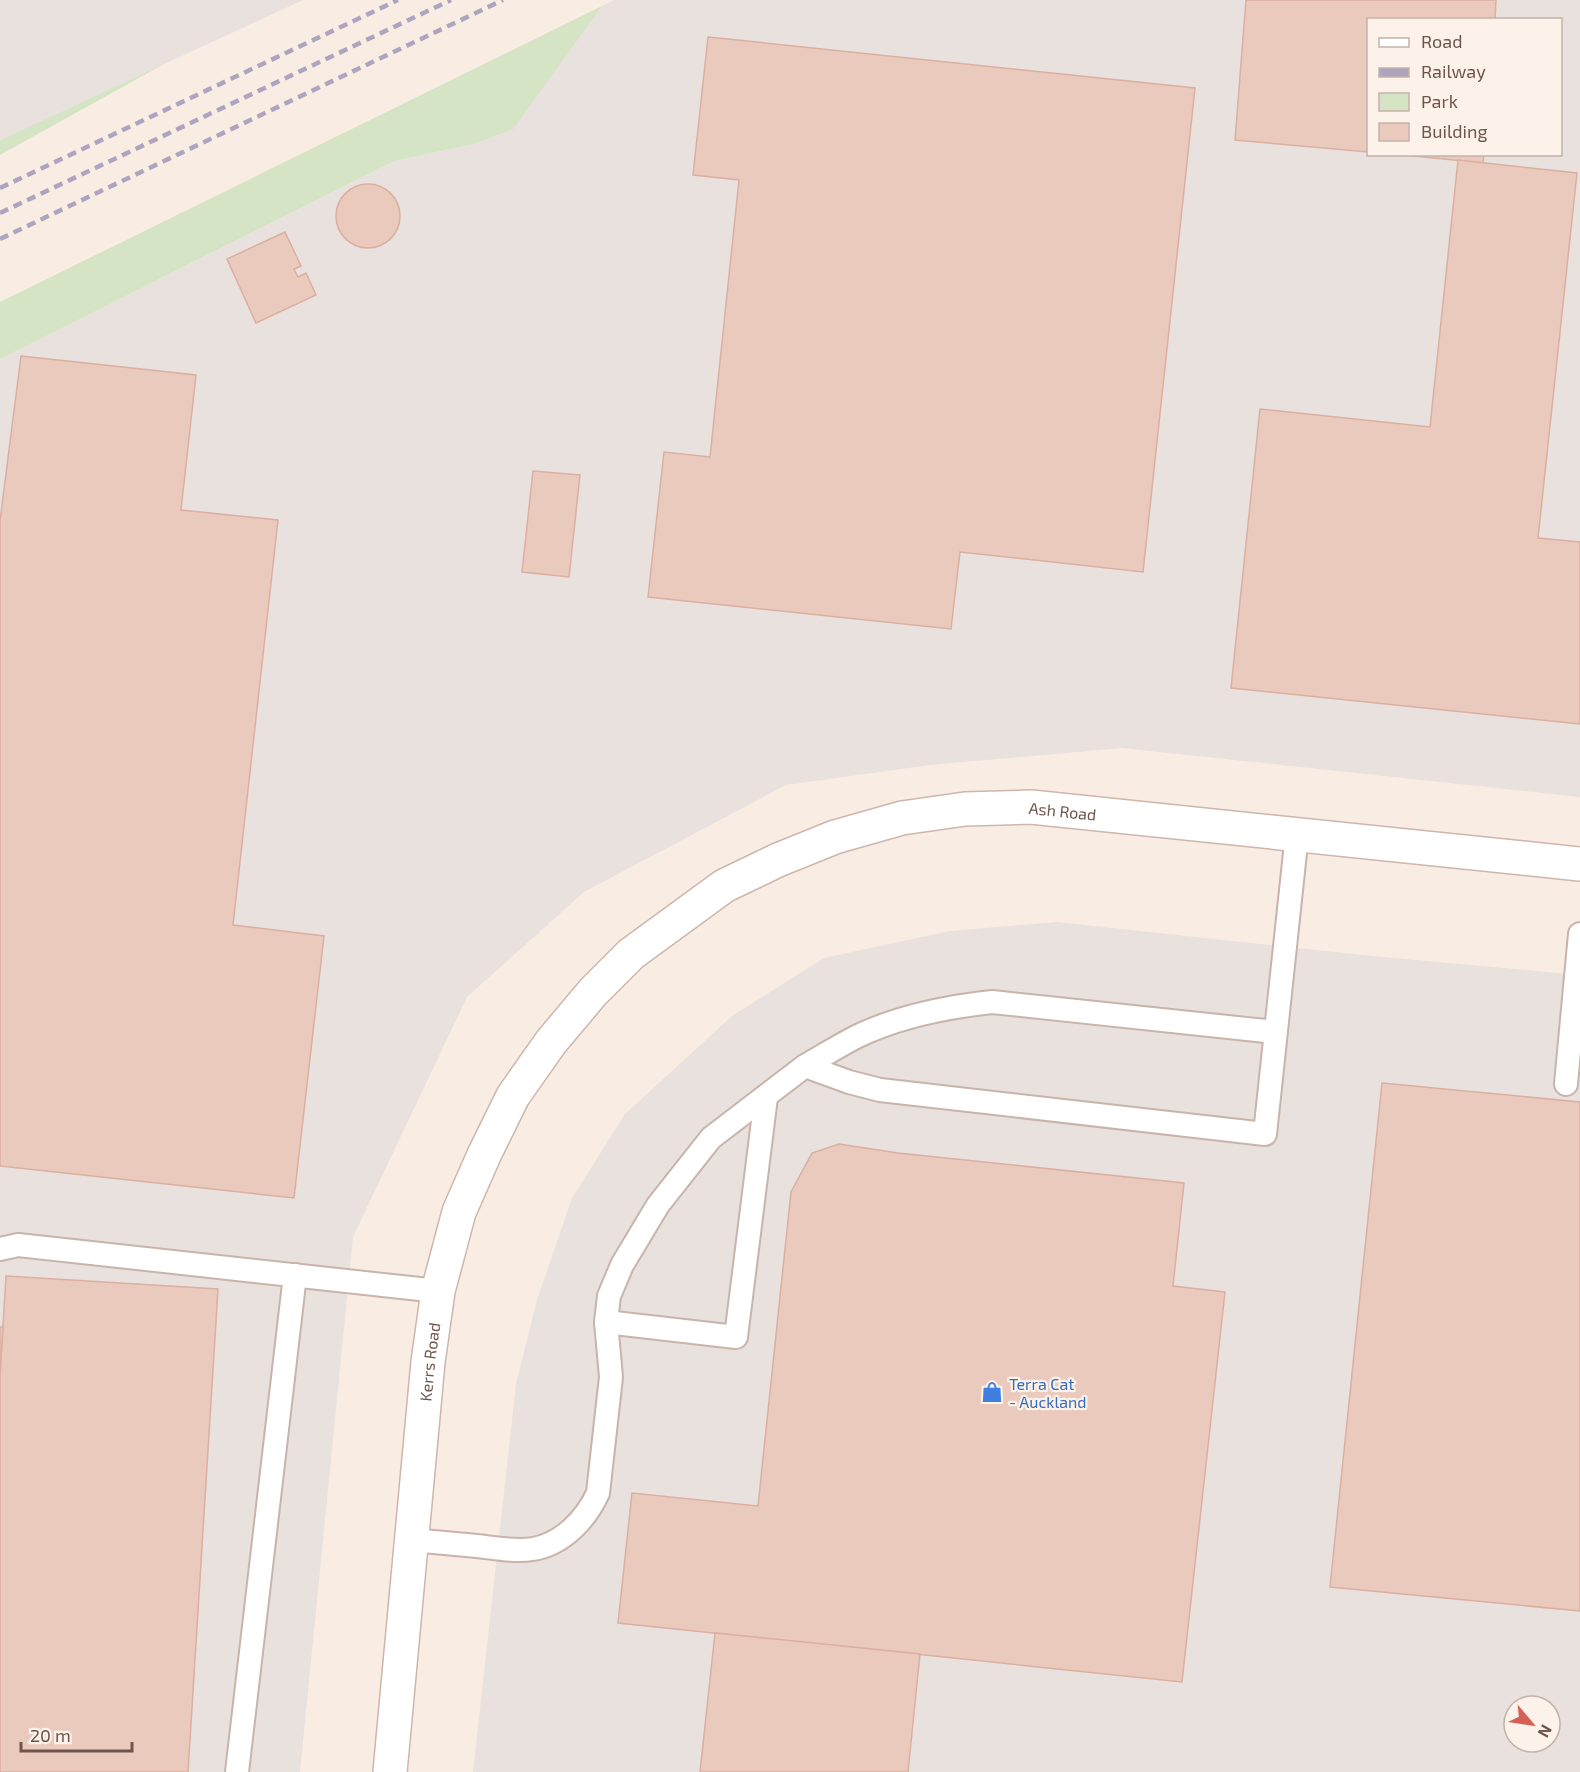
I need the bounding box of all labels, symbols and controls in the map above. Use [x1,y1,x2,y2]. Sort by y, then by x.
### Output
legend [1367,18,1562,156]
text: Road [1421,30,1462,52]
text: Railway [1421,60,1486,82]
text: Park [1421,90,1458,112]
text: Building [1421,120,1488,142]
street label: Ash Road [1028,797,1097,823]
street label: Kerrs Road [415,1321,443,1402]
place label: Terra Cat - Auckland [1009,1374,1086,1411]
shop icon: Terra Cat - Auckland [980,1380,1004,1404]
north arrow [1502,1694,1562,1754]
scale bar [21,1715,132,1753]
text: N [1534,1722,1557,1741]
text: 20 m [30,1724,71,1746]

